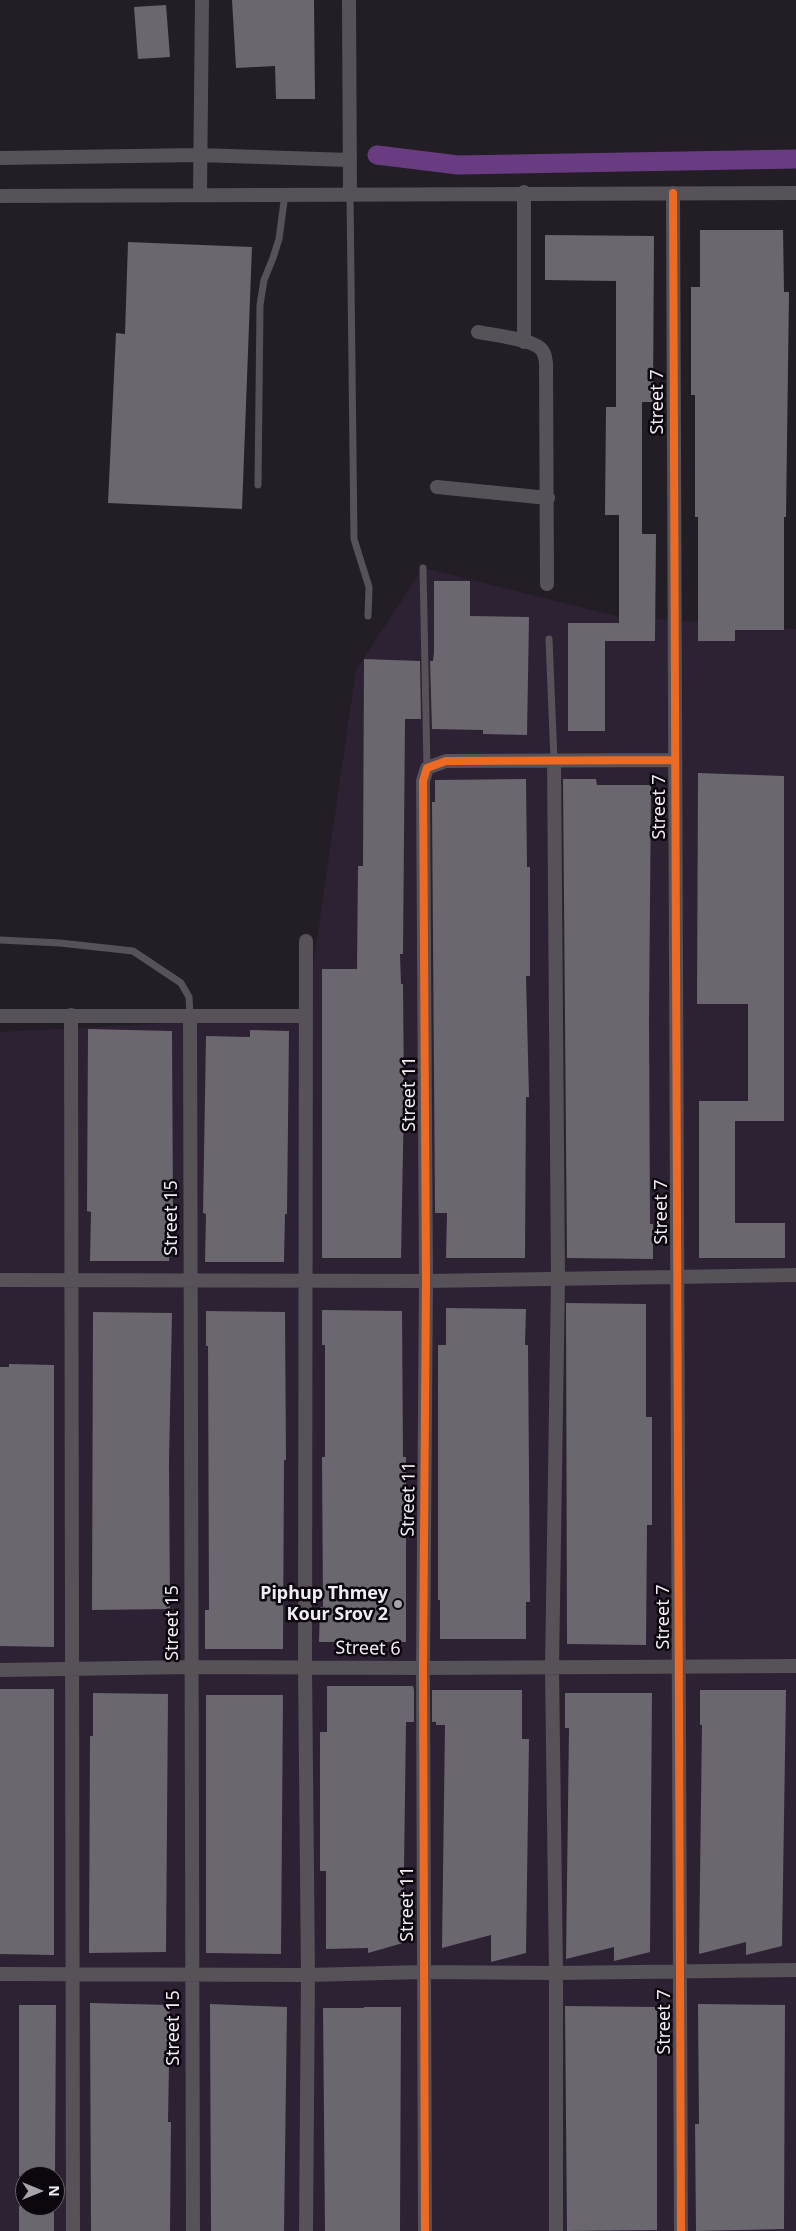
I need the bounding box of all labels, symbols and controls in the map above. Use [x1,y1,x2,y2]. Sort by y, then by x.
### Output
street label: Street 7 [647,369,669,435]
street label: Street 7 [649,774,671,840]
street label: Street 11 [399,1056,421,1132]
street label: Street 7 [651,1179,673,1245]
street label: Street 15 [161,1180,183,1256]
street label: Street 11 [398,1461,420,1537]
place label: Piphup Thmey Kour Srov 2 [260,1583,388,1626]
street label: Street 7 [653,1584,675,1650]
street label: Street 15 [162,1585,184,1661]
marker: Piphup Thmey Kour Srov 2 [392,1598,404,1610]
street label: Street 6 [335,1638,401,1660]
street label: Street 11 [397,1866,419,1942]
street label: Street 7 [654,1989,676,2055]
street label: Street 15 [163,1990,185,2066]
north arrow [15,2166,65,2216]
text: N [45,2185,64,2197]

